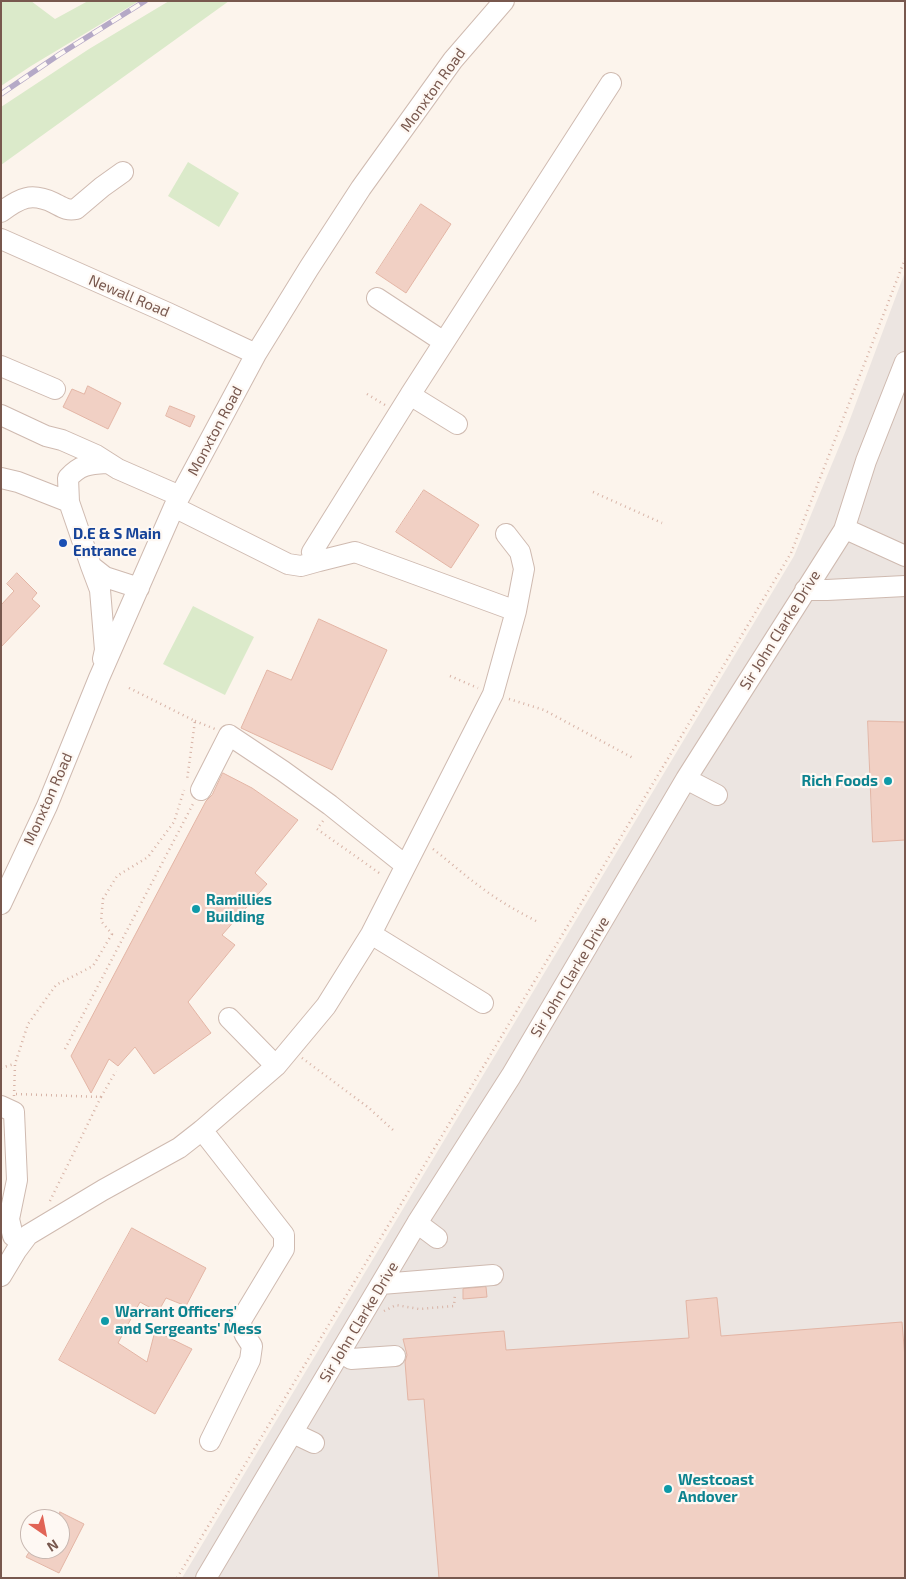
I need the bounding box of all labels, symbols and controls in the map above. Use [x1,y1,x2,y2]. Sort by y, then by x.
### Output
street label: Monxton Road [397,45,469,135]
street label: Newall Road [86,271,172,321]
street label: Monxton Road [184,383,246,479]
place label: D.E & S Main Entrance [73,525,161,560]
marker: D.E & S Main Entrance [57,537,69,549]
street label: Sir John Clarke Drive [736,567,824,693]
street label: Monxton Road [20,750,76,848]
place label: Rich Foods [802,772,878,790]
marker: Rich Foods [882,775,894,787]
place label: Ramillies Building [206,891,272,926]
marker: Ramillies Building [190,903,202,915]
street label: Sir John Clarke Drive [527,913,613,1041]
street label: Sir John Clarke Drive [316,1258,402,1386]
place label: Warrant Officers' and Sergeants' Mess [115,1303,262,1338]
marker: Warrant Officers' and Sergeants' Mess [99,1315,111,1327]
place label: Westcoast Andover [678,1471,754,1506]
marker: Westcoast Andover [662,1483,674,1495]
north arrow [20,1509,70,1559]
text: N [44,1536,62,1556]

